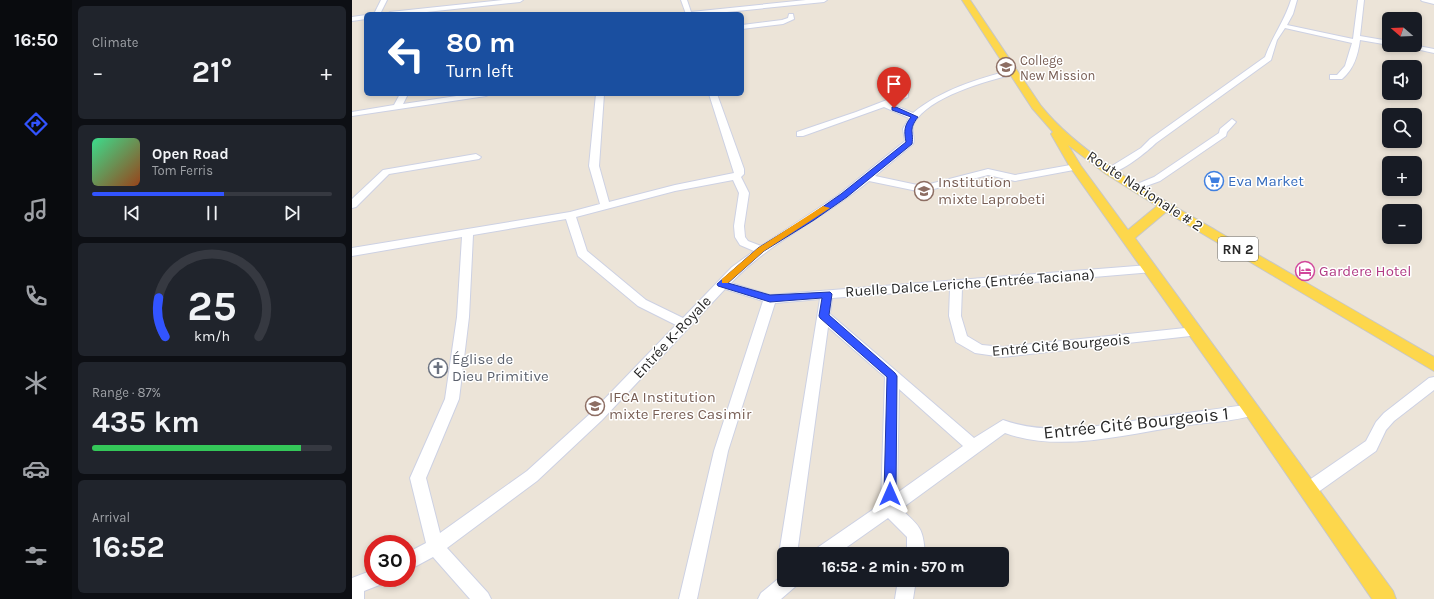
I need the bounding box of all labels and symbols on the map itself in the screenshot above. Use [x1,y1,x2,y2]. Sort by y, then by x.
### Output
north arrow [1382,12,1422,52]
place label: College New Mission [1020,53,1095,83]
school or university icon: College New Mission [995,56,1017,78]
pin [877,67,911,108]
street label: Route Nationale # 2 [1084,147,1206,235]
supermarket icon: Eva Market [1203,170,1225,192]
place label: Eva Market [1228,172,1304,190]
place label: Institution mixte Laprobeti [938,173,1045,208]
school or university icon: Institution mixte Laprobeti [913,180,935,202]
road number: RN 2 [1218,237,1258,261]
hotel icon: Gardere Hotel [1294,260,1316,282]
place label: Gardere Hotel [1319,262,1411,280]
street label: Ruelle Dalce Leriche (Entrée Taciana) [845,265,1095,301]
street label: Entrée K-Royale [629,292,715,382]
street label: Entré Cité Bourgeois [991,330,1131,360]
place label: Église de Dieu Primitive [452,350,549,385]
church icon: Église de Dieu Primitive [427,357,449,379]
place label: IFCA Institution mixte Freres Casimir [609,388,752,423]
school or university icon: IFCA Institution mixte Freres Casimir [584,395,606,417]
street label: Entrée Cité Bourgeois 1 [1042,402,1230,444]
position arrow [869,473,911,515]
speed limit sign: 30 [364,535,416,587]

